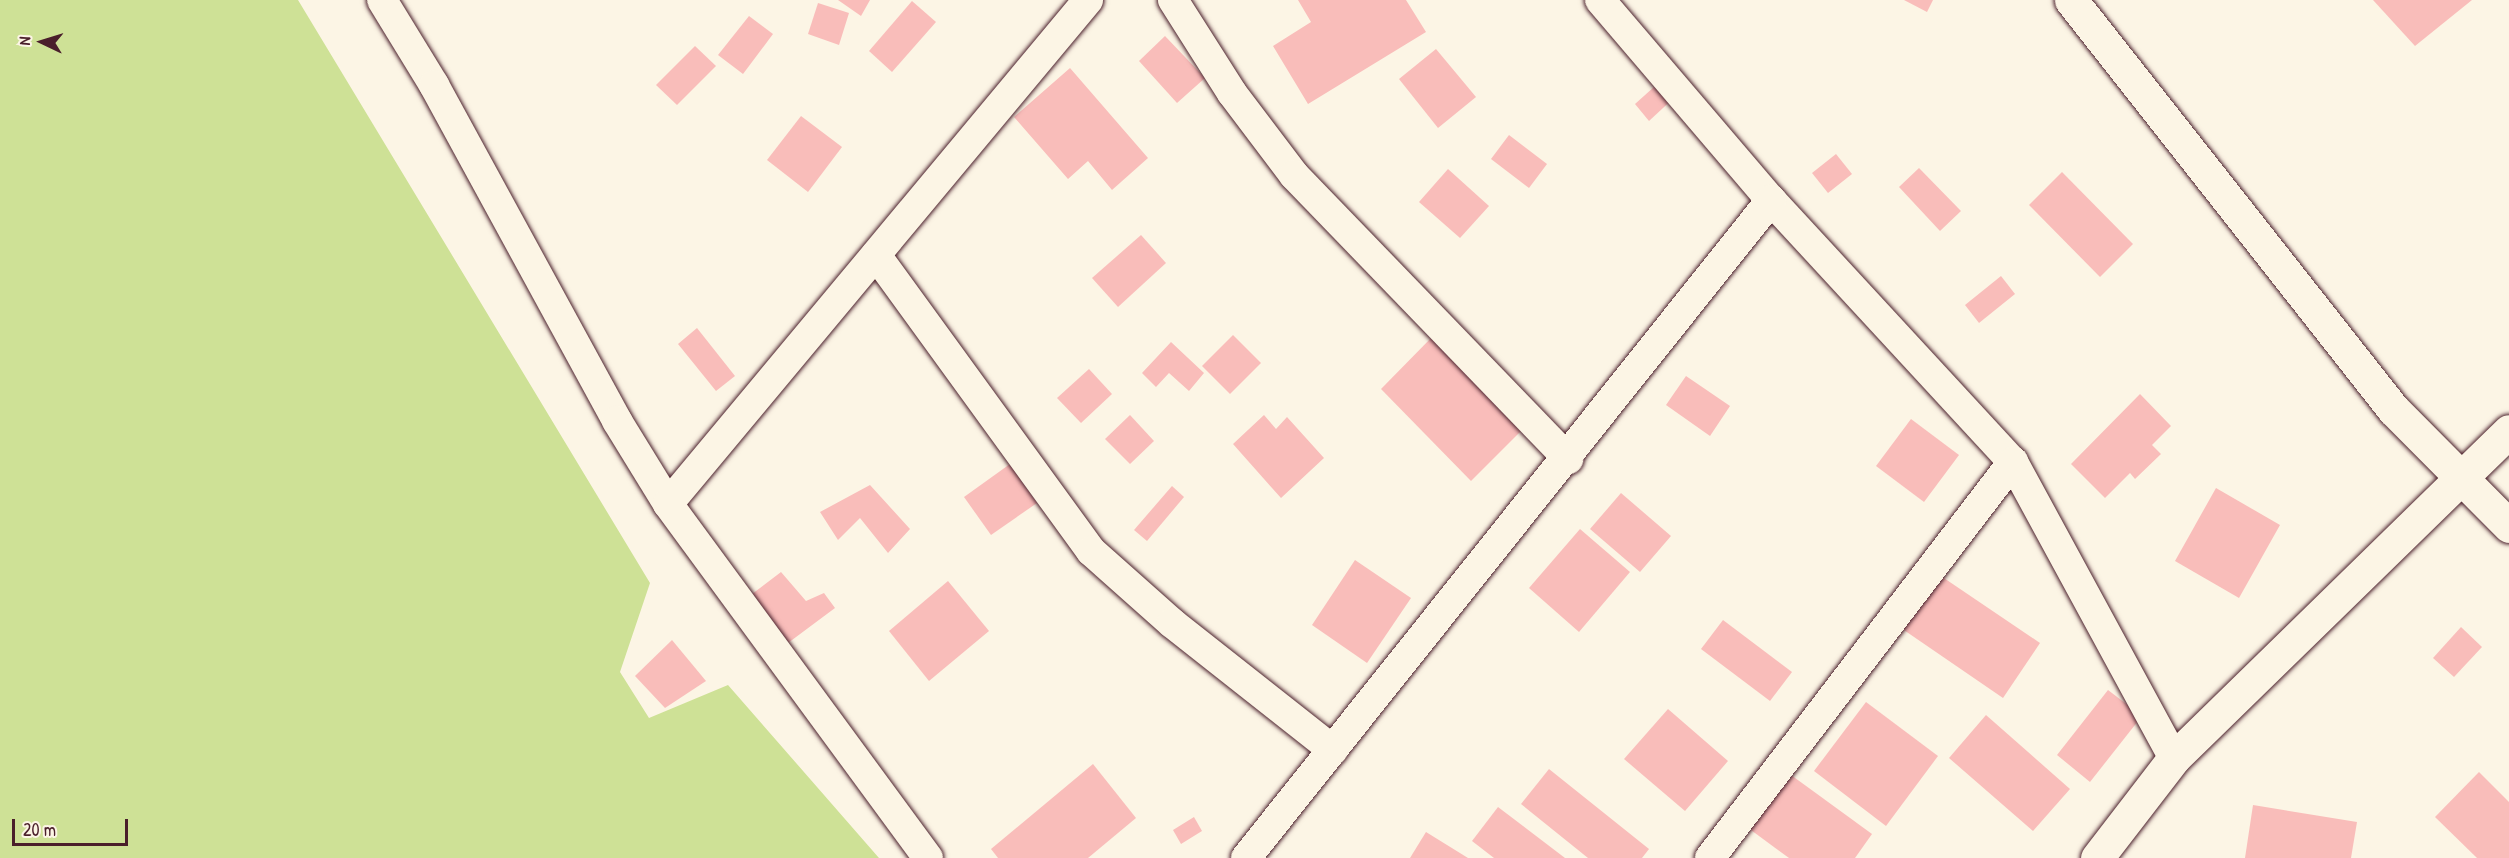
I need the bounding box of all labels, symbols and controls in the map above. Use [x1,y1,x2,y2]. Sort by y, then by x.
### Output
north arrow [12,12,72,72]
text: N [13,36,35,46]
scale bar [15,807,130,845]
text: 20 m [23,817,56,842]

